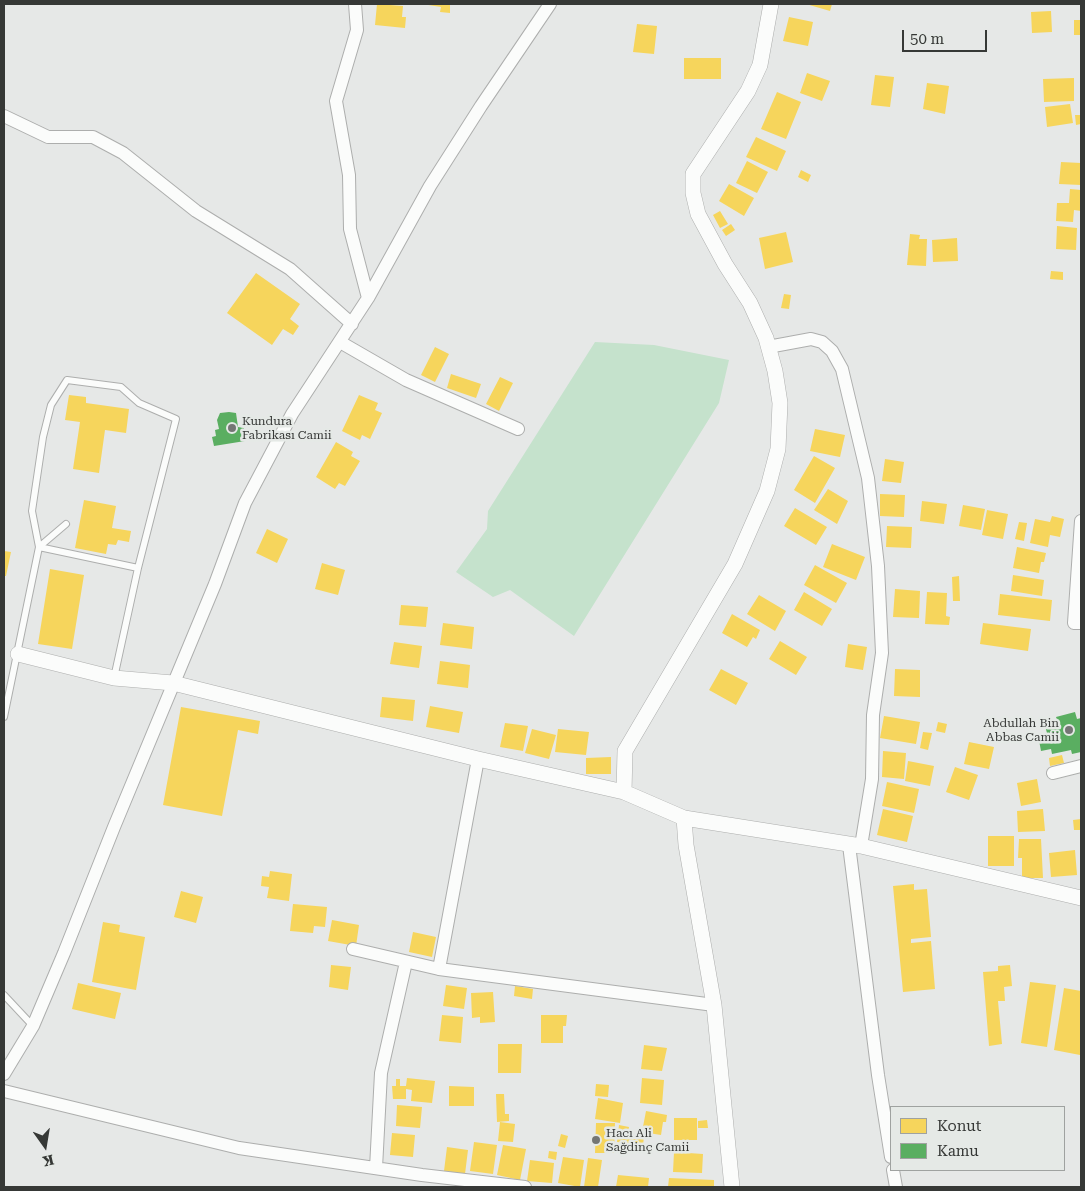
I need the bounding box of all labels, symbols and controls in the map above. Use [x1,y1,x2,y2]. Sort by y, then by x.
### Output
scale bar [905,20,990,52]
text: 50 m [910,30,944,48]
place label: Kundura Fabrikası Camii [242,414,332,442]
marker: Kundura Fabrikası Camii [226,422,238,434]
place label: Abdullah Bin Abbas Camii [983,716,1059,744]
marker: Abdullah Bin Abbas Camii [1063,724,1075,736]
legend [890,1106,1065,1171]
text: Konut [937,1117,981,1135]
north arrow [20,1121,70,1171]
place label: Hacı Ali Sağdinç Camii [606,1126,689,1154]
marker: Hacı Ali Sağdinç Camii [590,1134,602,1146]
text: Kamu [937,1142,979,1160]
text: K [41,1152,56,1170]

